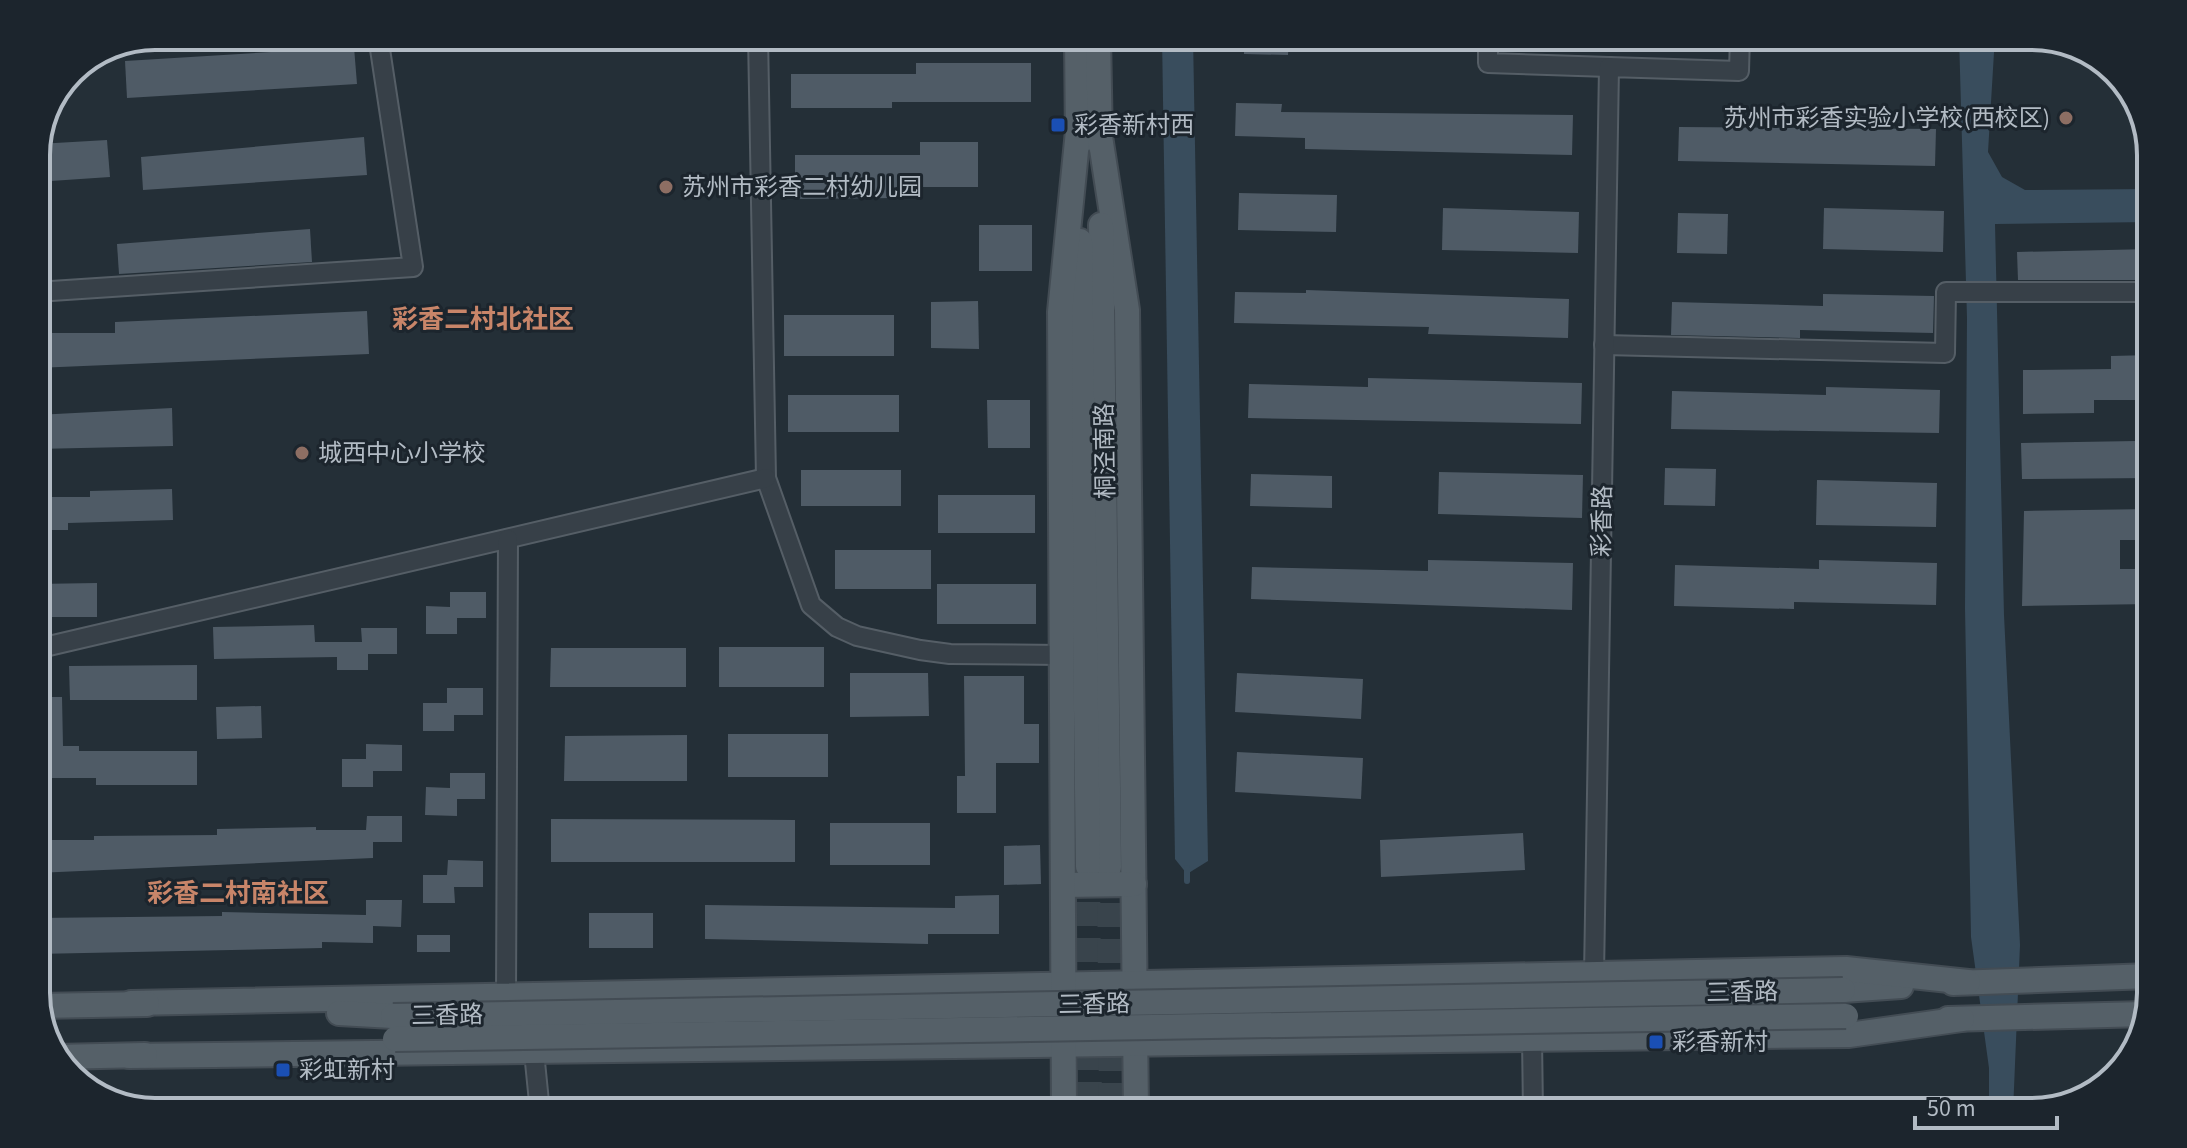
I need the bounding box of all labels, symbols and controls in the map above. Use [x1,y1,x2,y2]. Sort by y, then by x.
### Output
place label: 苏州市彩香实验小学校(西校区) [1723,101,2050,136]
place label: 彩香新村西 [1074,108,1194,143]
marker: 苏州市彩香实验小学校(西校区) [2057,109,2075,127]
marker: 彩香新村西 [1049,116,1067,134]
place label: 苏州市彩香二村幼儿园 [682,170,922,205]
marker: 苏州市彩香二村幼儿园 [657,178,675,196]
district label: 彩香二村北社区 [392,301,574,338]
street label: 桐泾南路 [1087,403,1124,499]
place label: 城西中心小学校 [318,436,486,471]
marker: 城西中心小学校 [293,444,311,462]
street label: 彩香路 [1584,485,1621,557]
district label: 彩香二村南社区 [147,875,329,912]
street label: 三香路 [1706,974,1778,1011]
street label: 三香路 [1058,986,1130,1023]
street label: 三香路 [411,997,483,1034]
place label: 彩香新村 [1672,1025,1768,1060]
marker: 彩香新村 [1647,1033,1665,1051]
place label: 彩虹新村 [299,1053,395,1088]
marker: 彩虹新村 [274,1061,292,1079]
scale bar [1915,1080,2057,1130]
text: 50 m [1927,1091,1976,1126]

